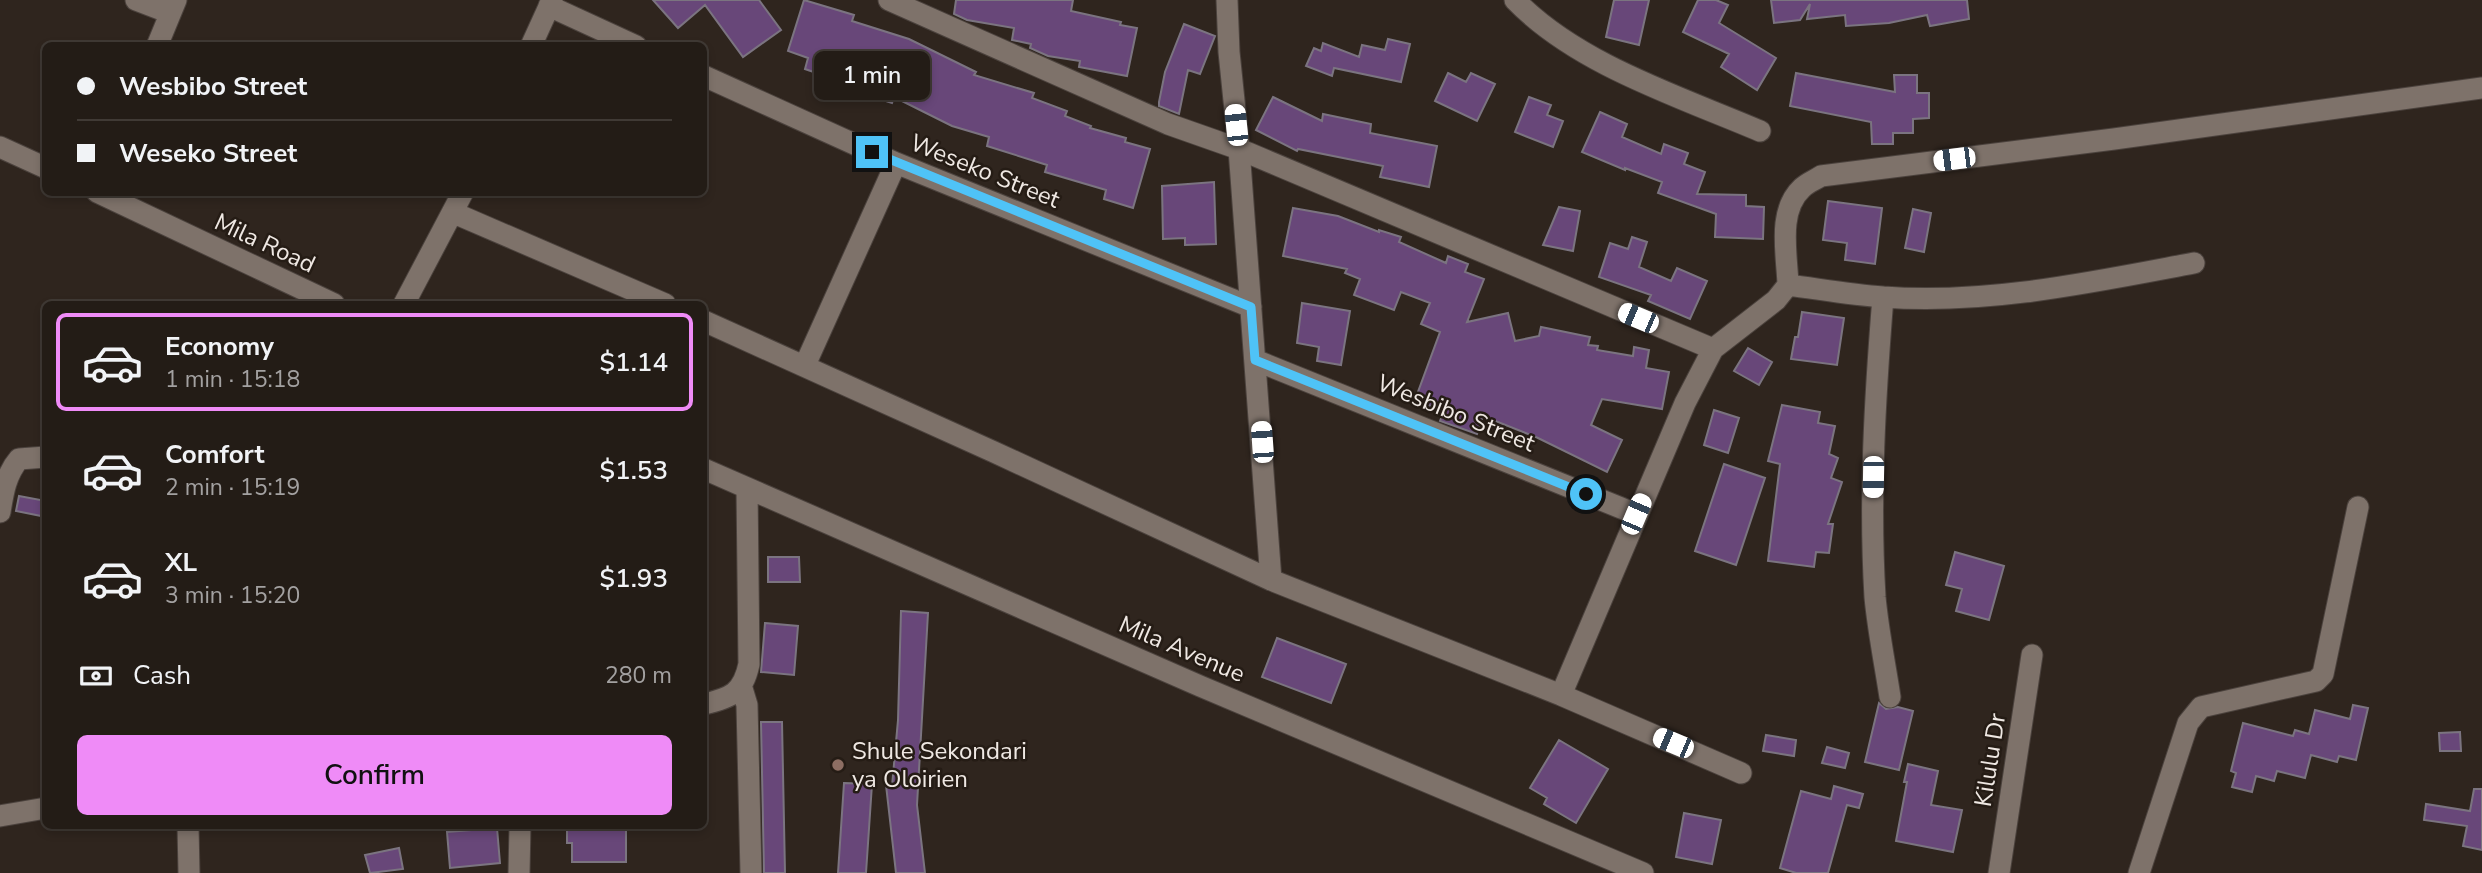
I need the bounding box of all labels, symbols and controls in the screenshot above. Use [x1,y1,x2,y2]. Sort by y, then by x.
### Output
callout: 1 min [814,51,930,100]
text: 1 min [843,60,901,91]
text: Wesbibo Street [119,69,307,104]
car [1224,103,1249,147]
street label: Weseko Street [905,126,1065,216]
text: Weseko Street [119,136,297,171]
route end [856,136,888,168]
car [1932,146,1977,172]
street label: Mila Road [209,206,321,280]
car [1615,300,1662,336]
text: Economy [165,329,274,364]
icon: car [81,331,144,394]
text: $1.14 [599,345,668,380]
text: 1 min · 15:18 [165,364,300,395]
street label: Wesbibo Street [1372,367,1540,460]
car [1251,420,1274,464]
text: Comfort [165,437,265,472]
icon: car [81,439,144,502]
text: $1.53 [599,453,668,488]
car [1863,456,1884,498]
text: 2 min · 15:19 [165,472,300,503]
route start [1570,478,1602,510]
car [1619,491,1654,537]
text: XL [165,545,197,580]
icon: car [81,547,144,610]
text: $1.93 [599,561,668,596]
text: 3 min · 15:20 [165,580,300,611]
street label: Mila Avenue [1114,608,1250,690]
icon: cash [77,657,115,695]
text: Cash [133,658,191,693]
text: 280 m [605,660,672,691]
street label: Kilulu Dr [1967,711,2013,809]
car [1650,725,1697,761]
button: Confirm [77,735,672,815]
place label: Shule Sekondari ya Oloirien [852,735,1027,795]
marker: Shule Sekondari ya Oloirien [830,757,846,773]

